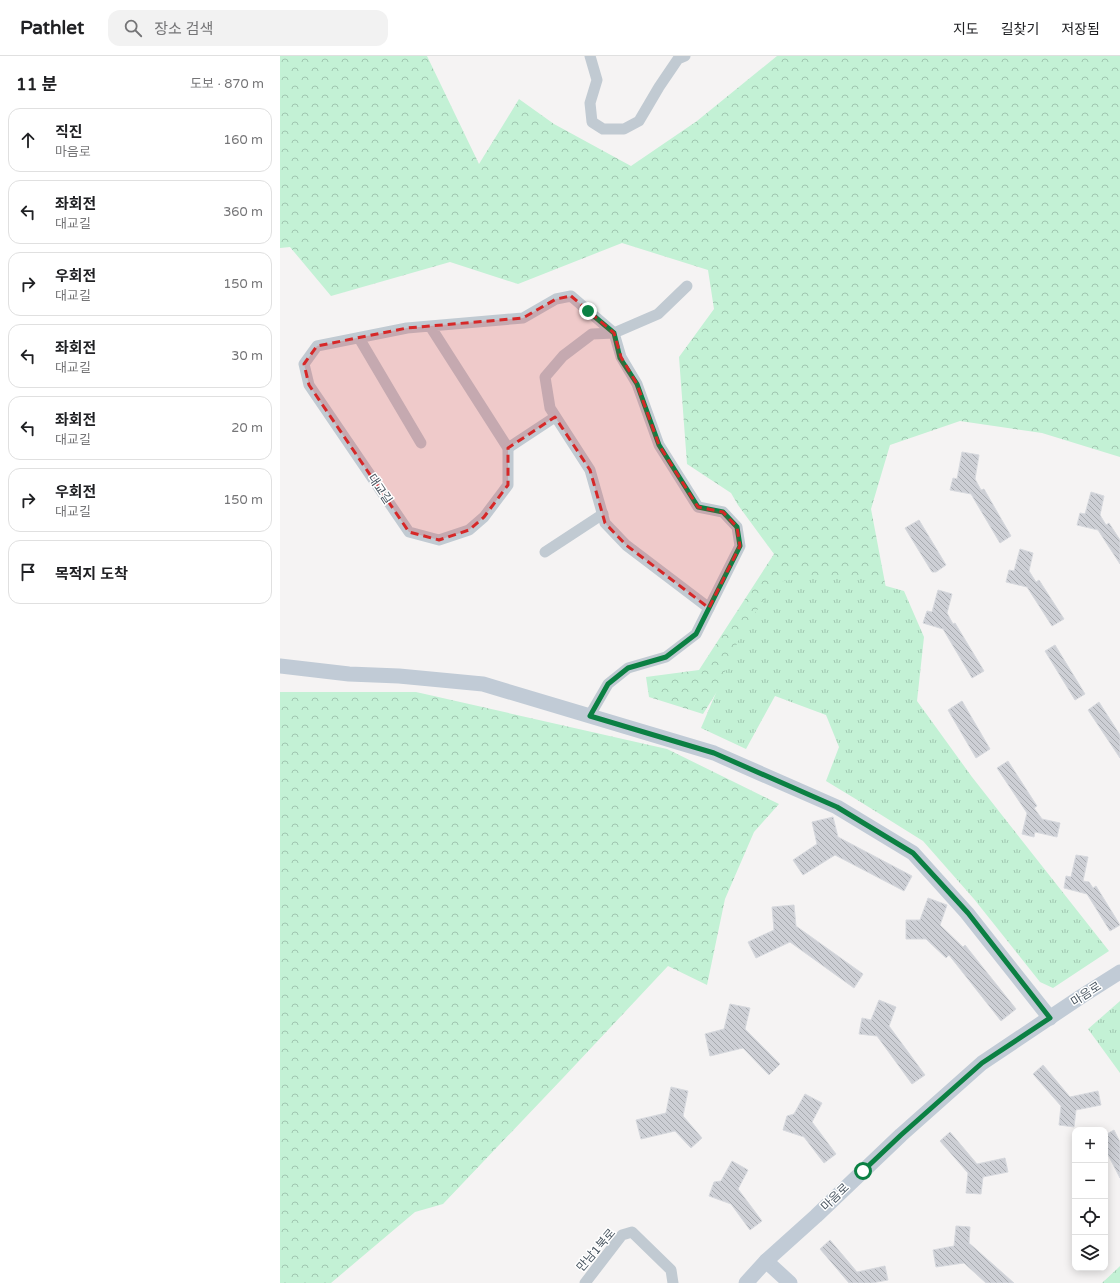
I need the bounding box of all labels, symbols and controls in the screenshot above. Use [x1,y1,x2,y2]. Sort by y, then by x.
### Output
search box [108,10,388,46]
text: Pathlet [20,17,84,39]
icon: search [122,17,144,39]
text: 장소 검색 [154,20,213,38]
text: 지도 [953,21,979,38]
text: 길찾기 [1001,21,1039,38]
text: 저장됨 [1061,21,1100,38]
text: 11 분 [16,74,57,95]
text: 도보 · 870 m [190,76,264,92]
text: 직진 [55,123,83,141]
icon: ahead [17,129,39,151]
text: 160 m [223,132,263,148]
text: 마음로 [55,144,91,160]
text: 좌회전 [55,195,96,213]
icon: left [17,201,39,223]
text: 360 m [223,204,263,220]
text: 대교길 [55,216,91,232]
text: 우회전 [55,267,96,285]
icon: right [17,273,39,295]
text: 150 m [223,276,263,292]
text: 대교길 [55,288,91,304]
route end [579,302,597,320]
text: 좌회전 [55,339,96,357]
icon: left [17,345,39,367]
text: 30 m [231,348,263,364]
text: 대교길 [55,360,91,376]
text: 좌회전 [55,411,96,429]
icon: left [17,417,39,439]
text: 20 m [231,420,263,436]
text: 대교길 [55,432,91,448]
street label: 대교길 [365,471,395,507]
text: 우회전 [55,483,96,501]
icon: right [17,489,39,511]
text: 150 m [223,492,263,508]
text: 대교길 [55,504,91,520]
icon: arrive [17,561,39,583]
text: 목적지 도착 [55,565,128,583]
street label: 마음로 [1068,979,1104,1009]
map controls [1072,1127,1108,1271]
button: + [1072,1127,1108,1163]
route start [854,1162,872,1180]
button: − [1072,1163,1108,1199]
street label: 마음로 [818,1180,852,1214]
button: locate [1072,1199,1108,1235]
street label: 만남1북로 [574,1226,618,1274]
button: layers [1072,1235,1108,1271]

